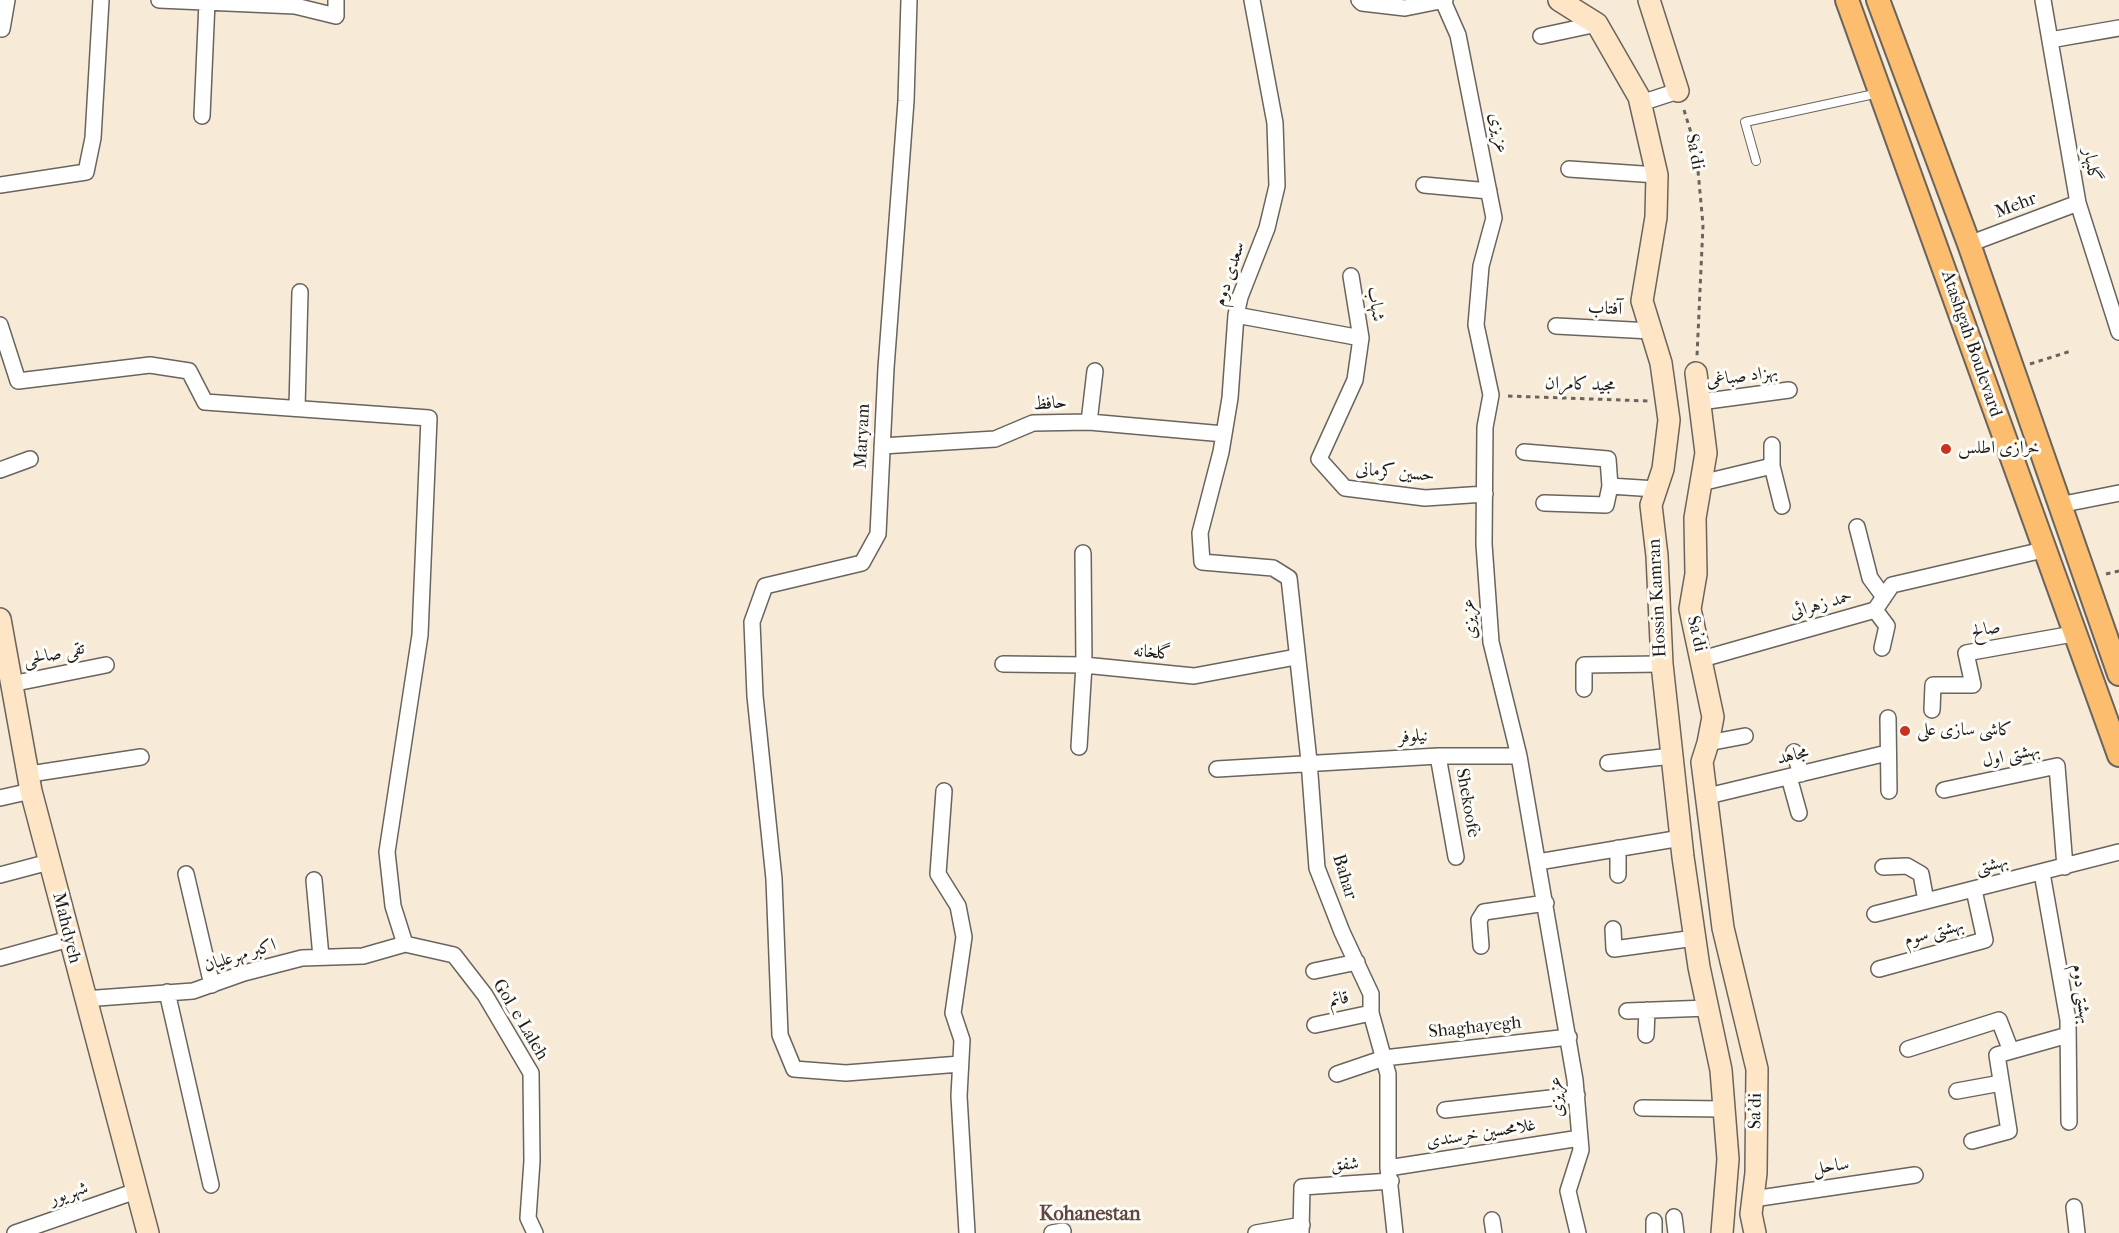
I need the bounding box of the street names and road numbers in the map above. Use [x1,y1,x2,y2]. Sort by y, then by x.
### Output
street label: عزیزی [1483,111,1513,155]
street label: Sa'di [1680,132,1708,172]
street label: گلبهار [2077,147,2105,183]
street label: Mehr [1992,188,2040,224]
street label: سعدی دوم [1209,239,1251,309]
street label: Atashgah Boulevard [1936,268,2006,420]
street label: شهاب [1362,285,1388,323]
street label: آفتاب [1587,297,1623,321]
street label: بهزاد صباغی [1705,361,1779,393]
street label: مجید کامران [1544,373,1616,397]
street label: حافظ [1032,392,1068,416]
street label: Maryam [851,403,875,469]
street label: حسین کرمانی [1355,459,1435,487]
street label: Hossin Kamran [1644,538,1672,658]
street label: حمد زهرائی [1787,586,1855,624]
street label: عزیزی [1457,598,1483,640]
street label: Sa'di [1681,614,1711,654]
street label: صالح [1970,617,2002,643]
street label: تقی صالحی [21,638,87,672]
street label: گلخانه [1132,641,1172,665]
street label: نیلوفر [1398,725,1428,749]
street label: بهشتی اول [1980,739,2042,773]
street label: مجاهد [1775,742,1811,770]
street label: Shekoofe [1450,767,1484,839]
street label: بهشتی [1973,851,2011,879]
street label: Bahar [1327,852,1361,902]
street label: Mahdyeh [47,890,85,966]
street label: بهشتی سوم [1902,915,1966,951]
street label: اکبر مهرعلیان [201,935,279,977]
street label: بهشتی دوم [2066,963,2096,1025]
street label: Gol_e Laleh [487,976,553,1064]
street label: قائم [1327,987,1351,1013]
street label: Shaghayegh [1427,1012,1523,1044]
street label: عزیزی [1544,1076,1570,1118]
street label: Sa'di [1745,1093,1767,1129]
street label: غلامحسین خرسندی [1425,1115,1537,1153]
street label: شفق [1330,1153,1360,1177]
street label: ساحل [1811,1154,1851,1180]
street label: شهریور [47,1177,91,1211]

